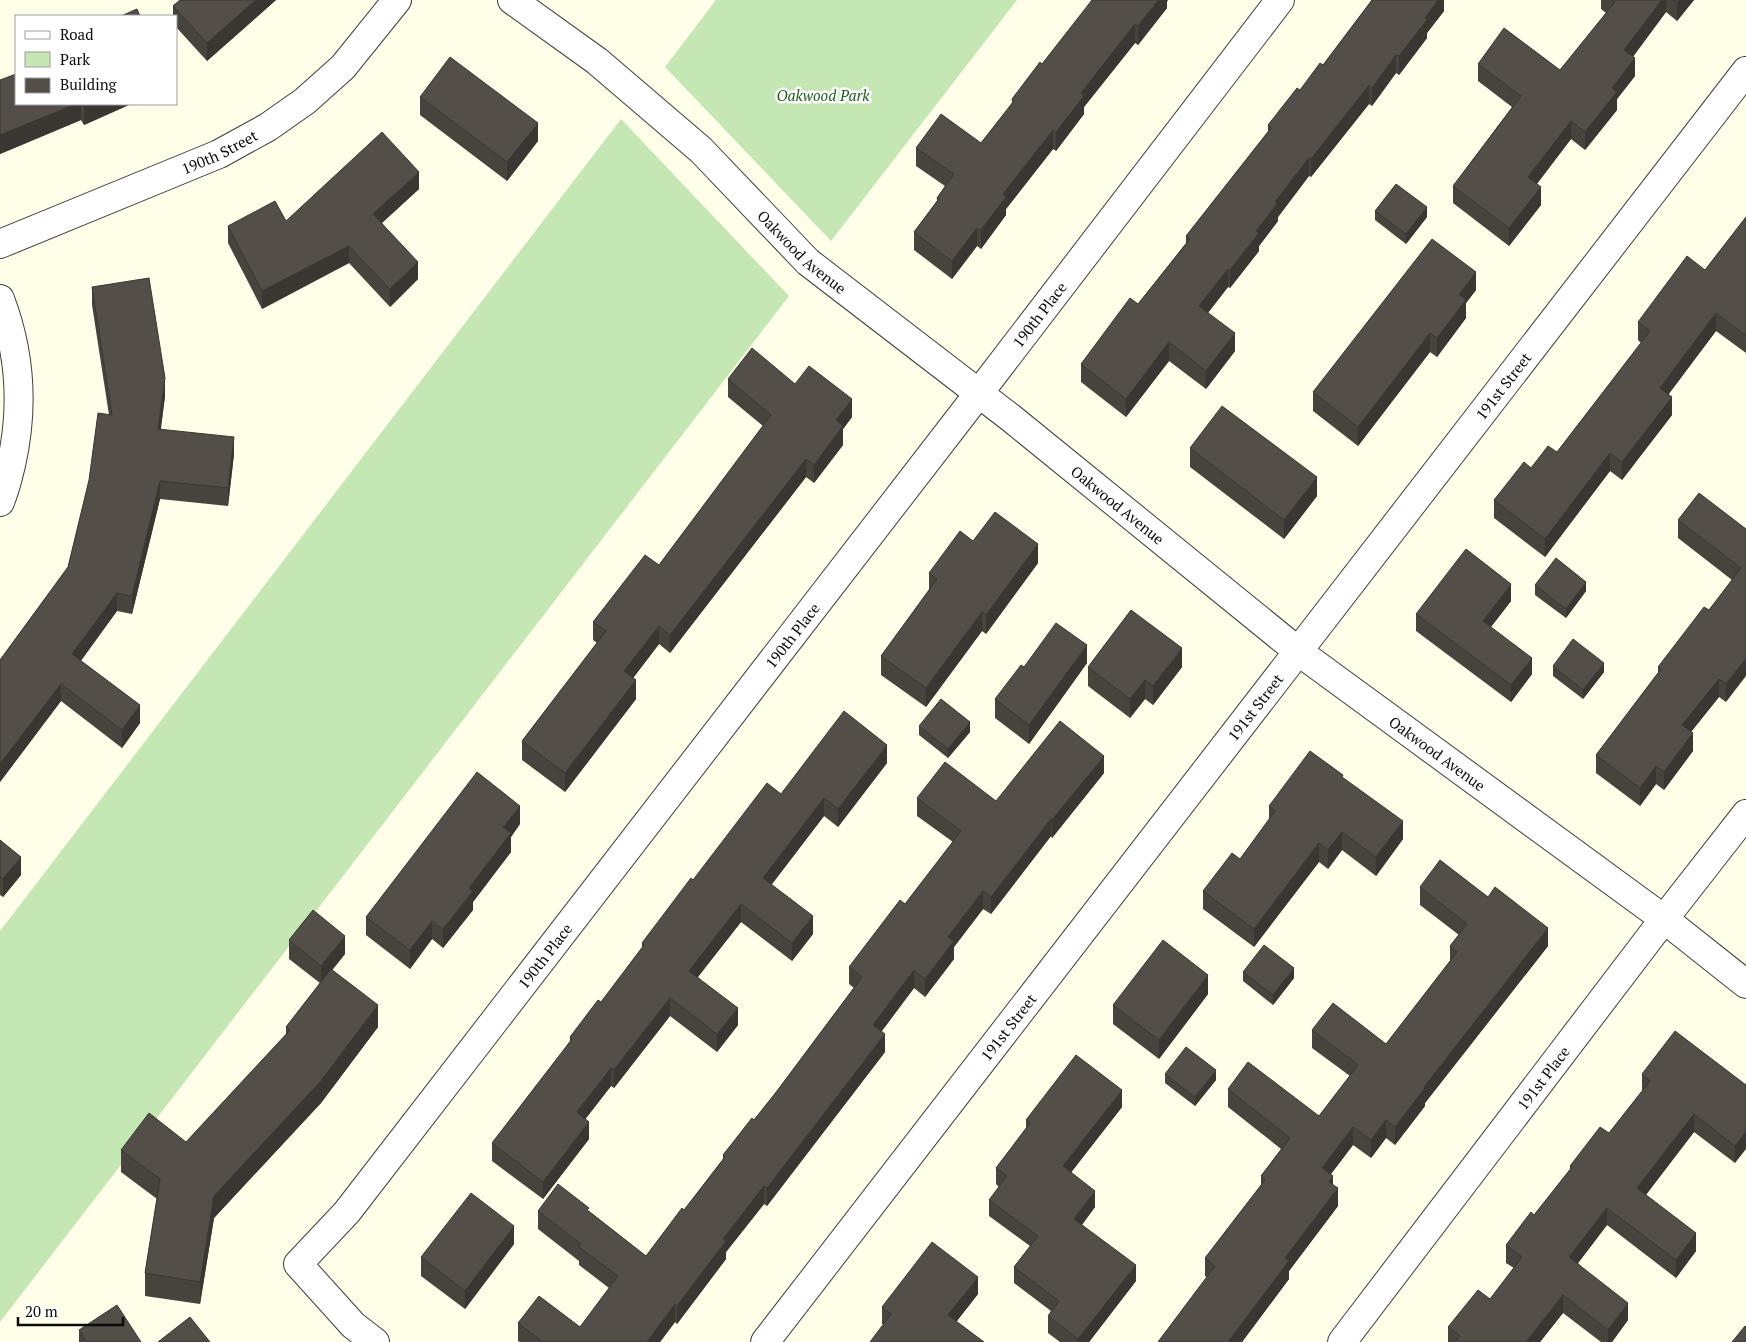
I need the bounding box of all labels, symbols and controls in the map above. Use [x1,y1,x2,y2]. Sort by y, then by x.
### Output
legend [15,15,178,105]
text: Road [60,24,93,44]
text: Park [60,49,90,69]
text: Building [60,74,118,94]
park label: Oakwood Park [777,85,870,105]
street label: 190th Street [178,125,261,178]
street label: Oakwood Avenue [753,205,850,298]
street label: 190th Place [1008,278,1071,351]
street label: 191st Street [1471,348,1536,423]
street label: Oakwood Avenue [1067,461,1169,549]
street label: 190th Place [761,598,824,672]
street label: 191st Street [1223,669,1288,745]
street label: Oakwood Avenue [1385,711,1490,795]
street label: 190th Place [513,919,576,993]
street label: 191st Street [976,989,1041,1065]
street label: 191st Place [1512,1042,1574,1114]
scale bar [18,1294,122,1326]
text: 20 m [25,1301,58,1321]

